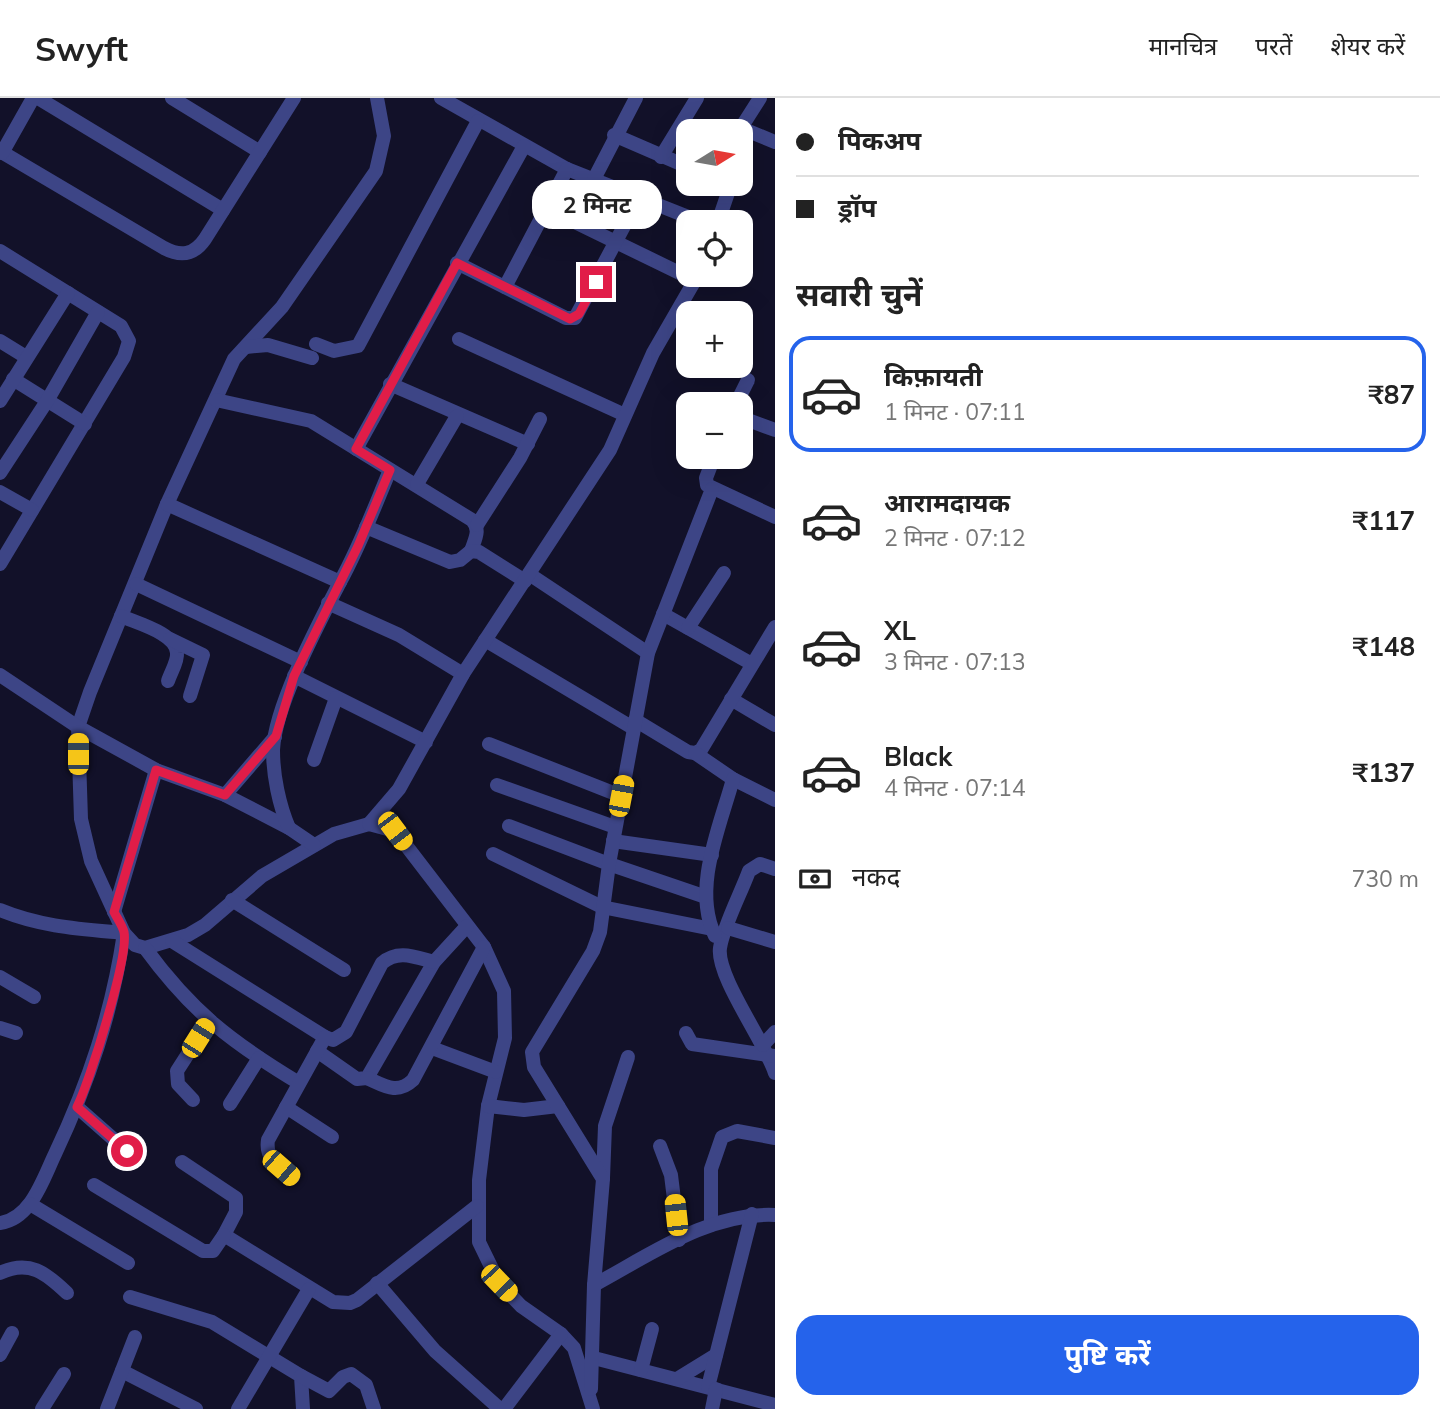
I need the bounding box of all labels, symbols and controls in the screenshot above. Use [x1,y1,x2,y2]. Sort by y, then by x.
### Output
text: Swyft [35,28,128,69]
text: मानचित्र [1149,31,1217,61]
text: परतें [1255,31,1292,61]
text: शेयर करें [1330,31,1405,61]
north arrow [676,119,752,196]
map controls [676,119,753,469]
text: पिकअप [838,124,921,157]
callout: 2 मिनट [531,180,661,230]
text: 2 मिनट [563,190,631,219]
text: ड्रॉप [838,191,876,224]
button: locate [676,210,753,287]
route end [580,266,612,298]
text: सवारी चुनें [796,274,923,314]
button: + [676,301,753,378]
text: किफ़ायती [884,360,983,393]
icon: car [800,363,863,426]
text: ₹87 [1368,378,1415,411]
button: − [676,392,753,469]
text: 1 मिनट · 07:11 [884,397,1026,426]
text: आरामदायक [884,486,1010,519]
icon: car [800,489,863,552]
text: ₹117 [1353,504,1415,537]
text: 2 मिनट · 07:12 [884,523,1026,552]
text: XL [884,614,916,647]
icon: car [800,615,863,678]
text: ₹148 [1353,630,1415,663]
text: 3 मिनट · 07:13 [884,647,1026,676]
car [68,733,89,775]
text: Black [884,740,952,773]
icon: car [800,741,863,804]
text: ₹137 [1353,756,1415,789]
car [607,773,636,819]
text: 4 मिनट · 07:14 [884,773,1026,802]
car [374,808,417,854]
icon: cash [796,860,834,898]
text: नकद [852,860,900,893]
text: 730 m [1351,864,1419,893]
car [178,1015,219,1061]
route start [111,1135,143,1167]
car [259,1146,304,1190]
car [664,1193,689,1237]
car [477,1261,522,1305]
button: पुष्टि करें [796,1315,1419,1395]

